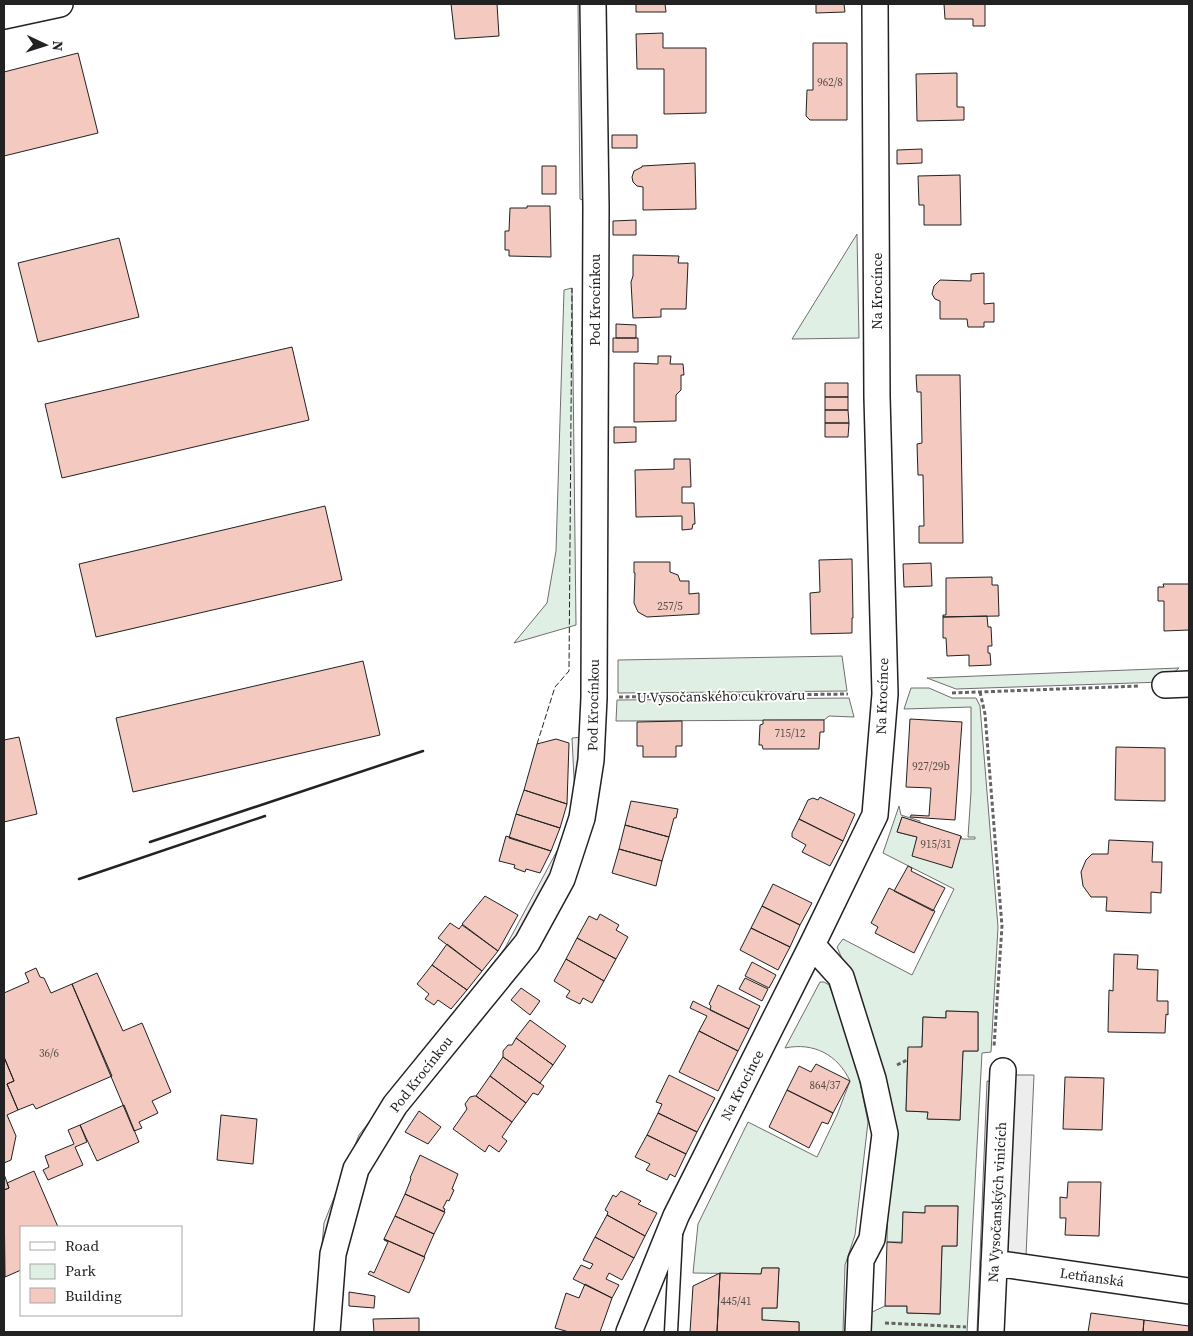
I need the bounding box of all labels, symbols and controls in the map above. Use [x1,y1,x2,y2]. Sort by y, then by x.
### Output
north arrow [20,20,70,70]
text: N [48,40,68,52]
house number: 962/8 [817,75,843,90]
street label: Na Krocínce [867,253,887,329]
street label: Pod Krocínkou [585,254,605,346]
house number: 257/5 [657,599,683,614]
street label: Na Krocínce [871,657,893,735]
street label: Pod Krocínkou [582,659,604,751]
street label: U Vysočanského cukrovaru [637,685,805,707]
house number: 715/12 [774,726,806,741]
house number: 927/29b [912,759,950,774]
house number: 915/31 [920,837,952,852]
street label: Pod Krocínkou [385,1032,457,1116]
house number: 36/6 [39,1046,60,1061]
street label: Na Krocínce [716,1046,768,1124]
house number: 864/37 [809,1078,841,1093]
street label: Na Vysočanských vinicích [983,1121,1011,1283]
legend [20,1226,182,1316]
text: Road [65,1235,99,1256]
text: Park [65,1260,97,1281]
street label: Letňanská [1059,1263,1126,1292]
text: Building [65,1285,122,1306]
house number: 445/41 [720,1294,752,1309]

